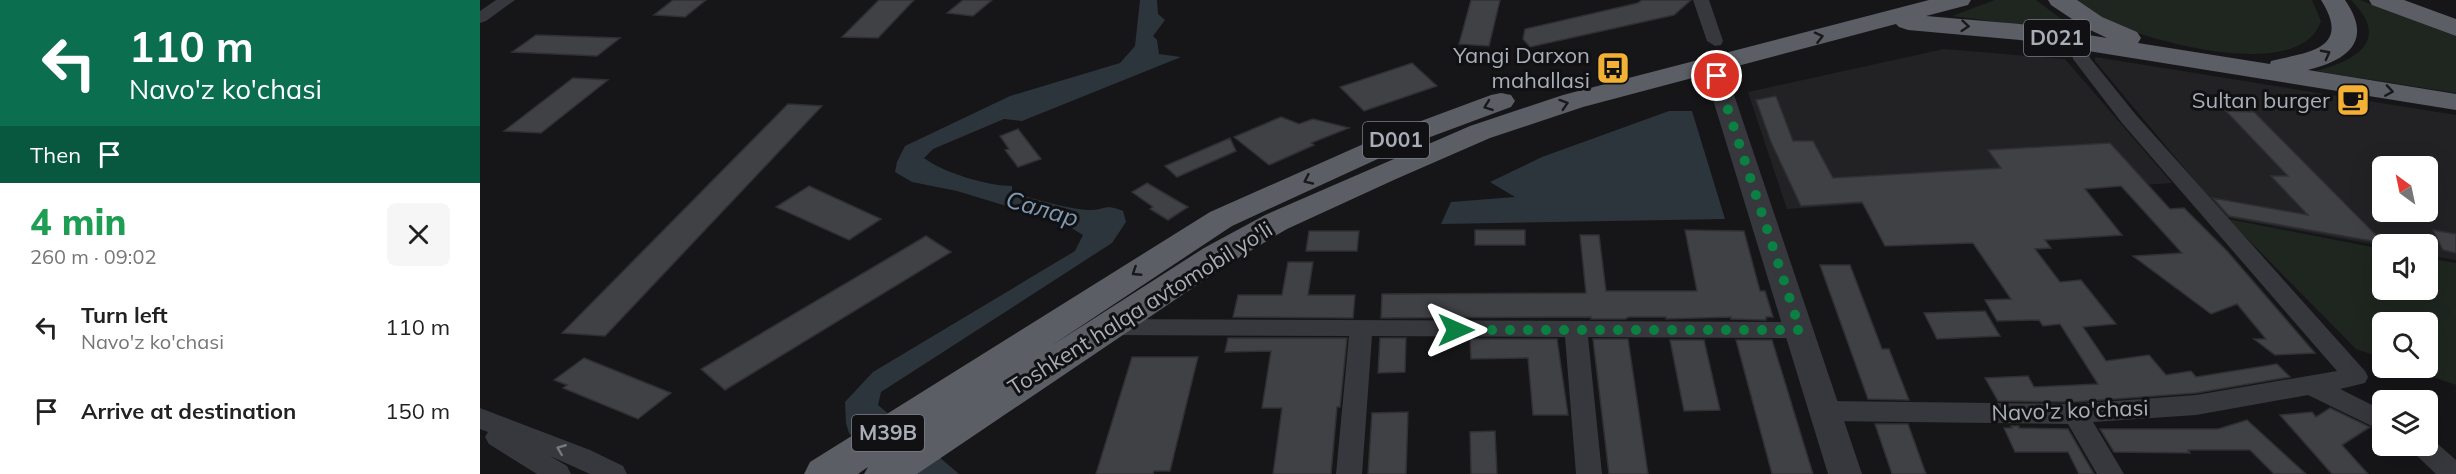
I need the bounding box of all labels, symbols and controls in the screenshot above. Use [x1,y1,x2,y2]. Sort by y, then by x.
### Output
text: 110 m [129,20,254,73]
one-way arrow [1960,20,1969,33]
road number: D021 [2024,20,2090,56]
icon: left [30,24,108,102]
one-way arrow [1814,31,1824,44]
place label: Yangi Darxon mahallasi [1452,41,1590,94]
bus stop icon: Yangi Darxon mahallasi [1595,50,1631,86]
pin [1691,50,1742,101]
one-way arrow [2319,50,2330,61]
icon: arrive [1700,59,1733,92]
text: Navo'z ko'chasi [129,72,322,106]
cafe icon: Sultan burger [2335,82,2371,118]
one-way arrow [2384,84,2393,96]
place label: Sultan burger [2192,86,2330,114]
one-way arrow [1483,98,1494,111]
one-way arrow [1558,99,1569,111]
road number: D001 [1363,122,1429,158]
icon: arrive [93,138,126,171]
text: Then [30,141,81,169]
north arrow [2372,156,2438,222]
map controls [2372,156,2438,456]
one-way arrow [1303,173,1314,185]
water label: Салар [1002,183,1082,233]
text: 4 min [30,199,126,244]
button: close [387,203,450,266]
street label: Toshkent halqa avtomobil yo'li [1003,215,1277,401]
button: sound [2372,234,2438,300]
text: 260 m · 09:02 [30,244,156,269]
one-way arrow [1132,265,1143,276]
position arrow [1424,298,1488,362]
text: Turn left [81,301,168,329]
icon: left [30,311,63,344]
button: search [2372,312,2438,378]
text: 110 m [385,313,450,341]
text: Navo'z ko'chasi [81,329,224,354]
button: layers [2372,390,2438,456]
street label: Navo'z ko'chasi [1991,393,2149,427]
icon: arrive [30,395,63,428]
text: Arrive at destination [81,397,296,425]
text: 150 m [385,397,450,425]
road number: M39B [852,415,924,451]
one-way arrow [556,444,567,456]

